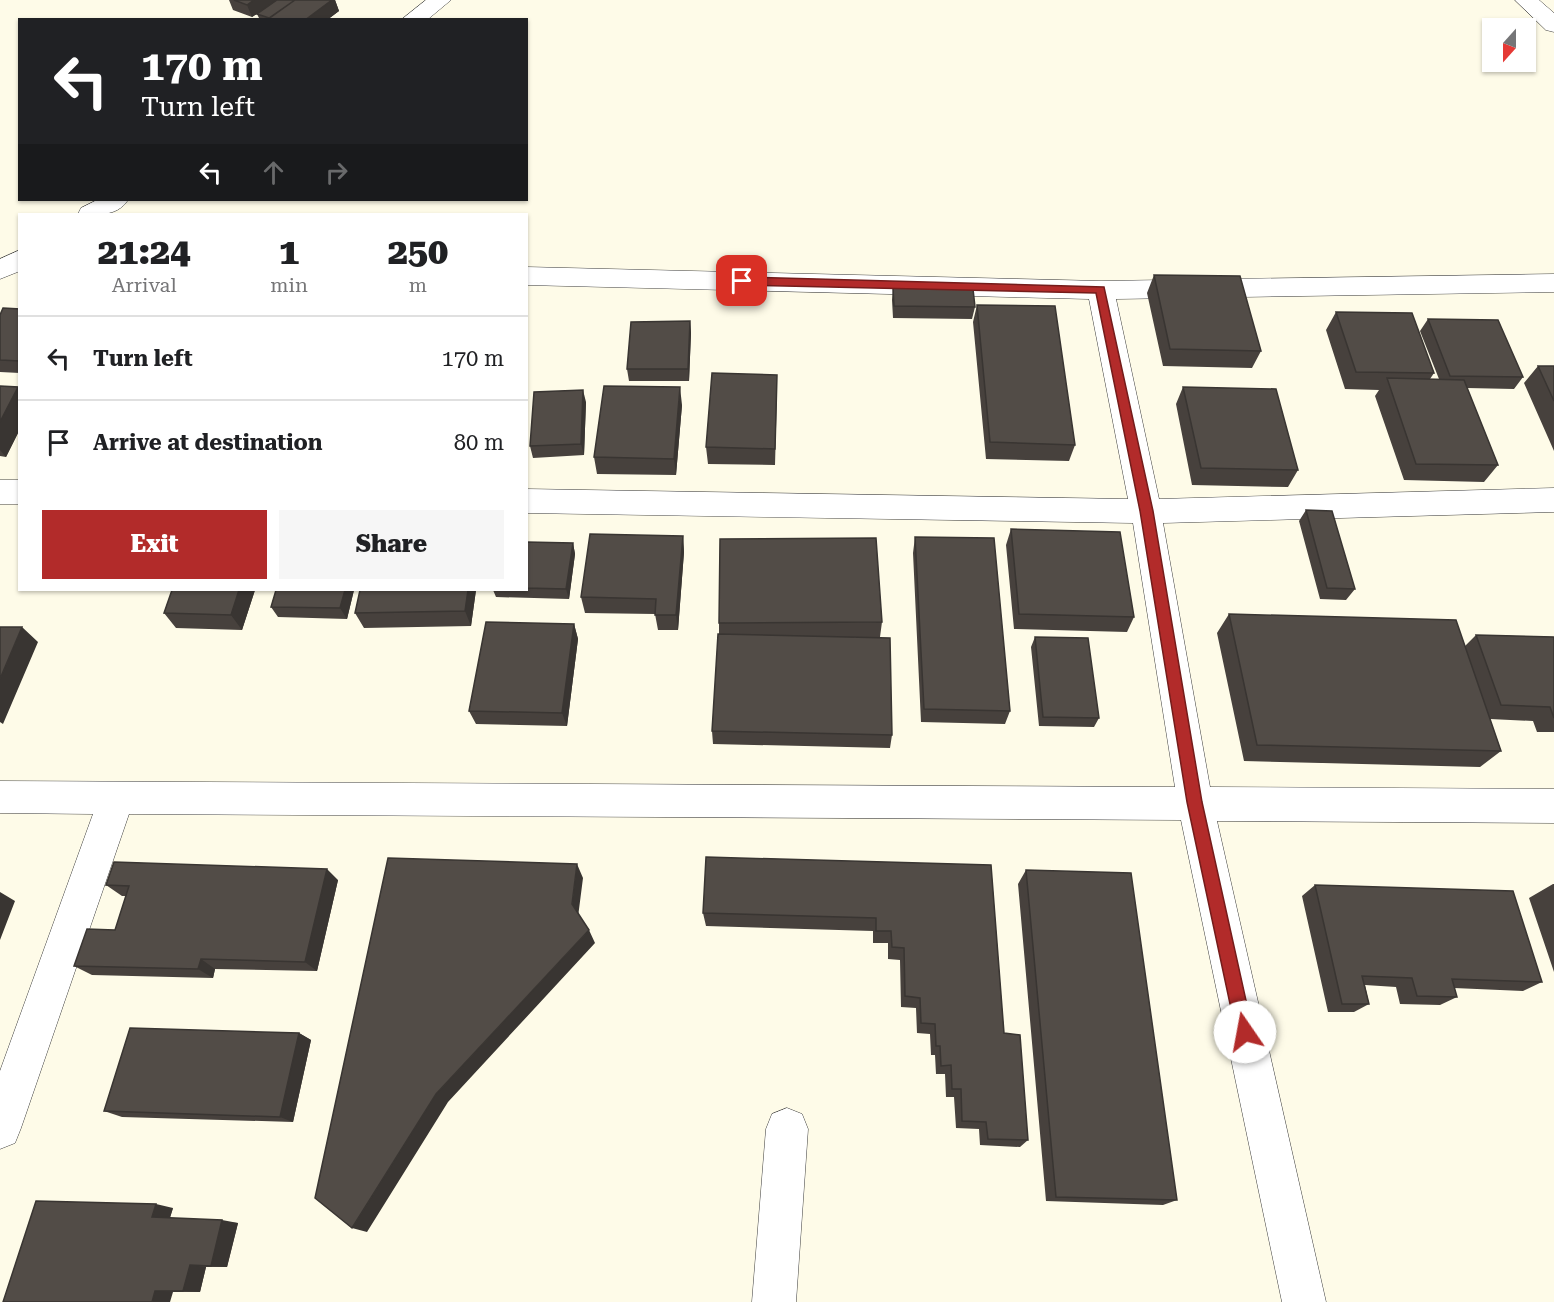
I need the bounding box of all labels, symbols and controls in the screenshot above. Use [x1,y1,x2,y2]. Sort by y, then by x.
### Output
north arrow [1482,18,1536,72]
map controls [1482,18,1536,72]
text: 170 m [141,41,263,90]
icon: left [42,42,120,120]
text: Turn left [141,91,255,123]
icon: left [194,156,227,189]
icon: ahead [257,156,290,189]
icon: right [320,156,353,189]
text: 21:24 [98,231,190,273]
text: 1 [279,231,299,273]
text: 250 [388,231,448,273]
pin [716,255,767,306]
icon: arrive [725,264,758,297]
text: Arrival [112,273,177,297]
text: min [270,273,308,297]
text: m [409,273,427,297]
icon: left [42,342,75,375]
text: Turn left [93,346,193,371]
text: 170 m [441,346,504,371]
icon: arrive [42,426,75,459]
text: Arrive at destination [93,430,322,455]
text: 80 m [454,430,504,455]
button: Exit [42,510,267,579]
button: Share [279,510,504,579]
position arrow [1213,1000,1277,1064]

